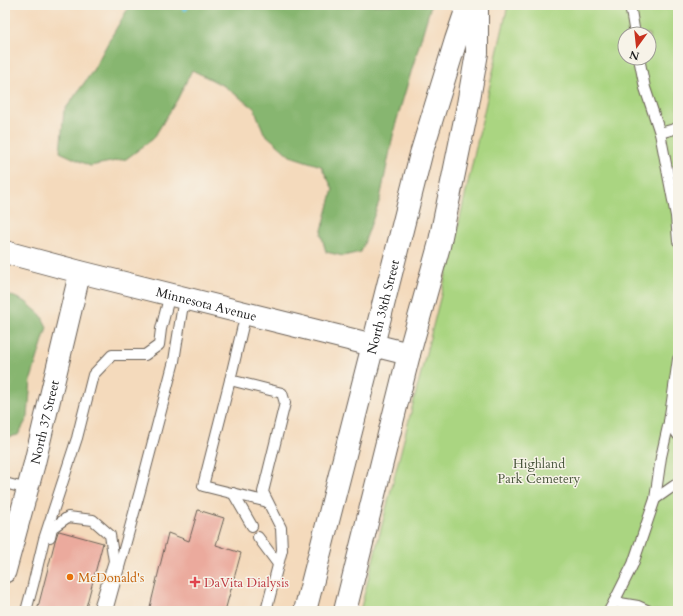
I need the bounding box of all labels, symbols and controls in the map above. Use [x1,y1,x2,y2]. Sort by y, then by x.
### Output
north arrow [617,26,657,66]
text: N [628,47,641,64]
street label: North 38th Street [363,258,404,356]
street label: Minnesota Avenue [154,283,259,326]
street label: North 37 Street [27,378,64,466]
park label: Highland Park Cemetery [498,455,581,488]
place label: McDonald's [78,569,144,587]
marker: McDonald's [65,572,75,582]
place label: DaVita Dialysis [204,574,289,592]
marker: DaVita Dialysis [189,576,201,588]

